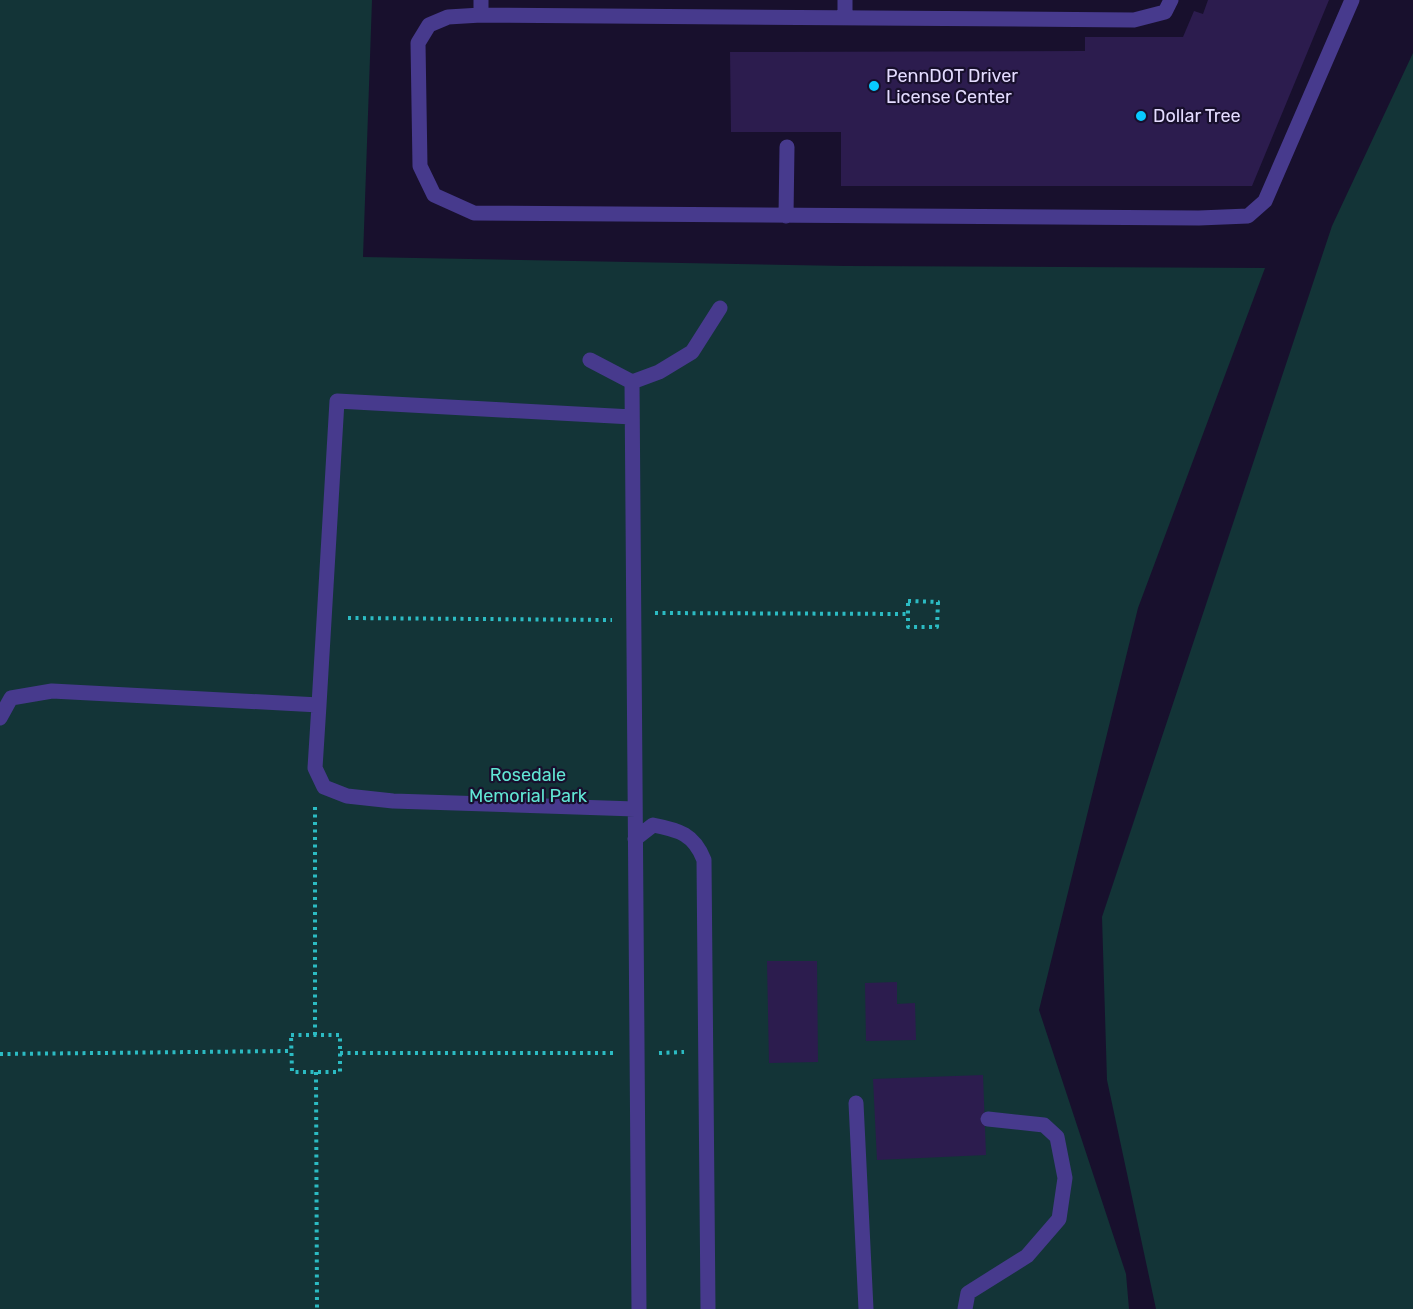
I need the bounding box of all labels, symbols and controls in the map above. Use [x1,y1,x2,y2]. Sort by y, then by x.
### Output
place label: PennDOT Driver License Center [886,65,1018,108]
marker: PennDOT Driver License Center [867,79,881,93]
place label: Dollar Tree [1153,105,1241,127]
marker: Dollar Tree [1134,109,1148,123]
park label: Rosedale Memorial Park [469,764,588,807]

